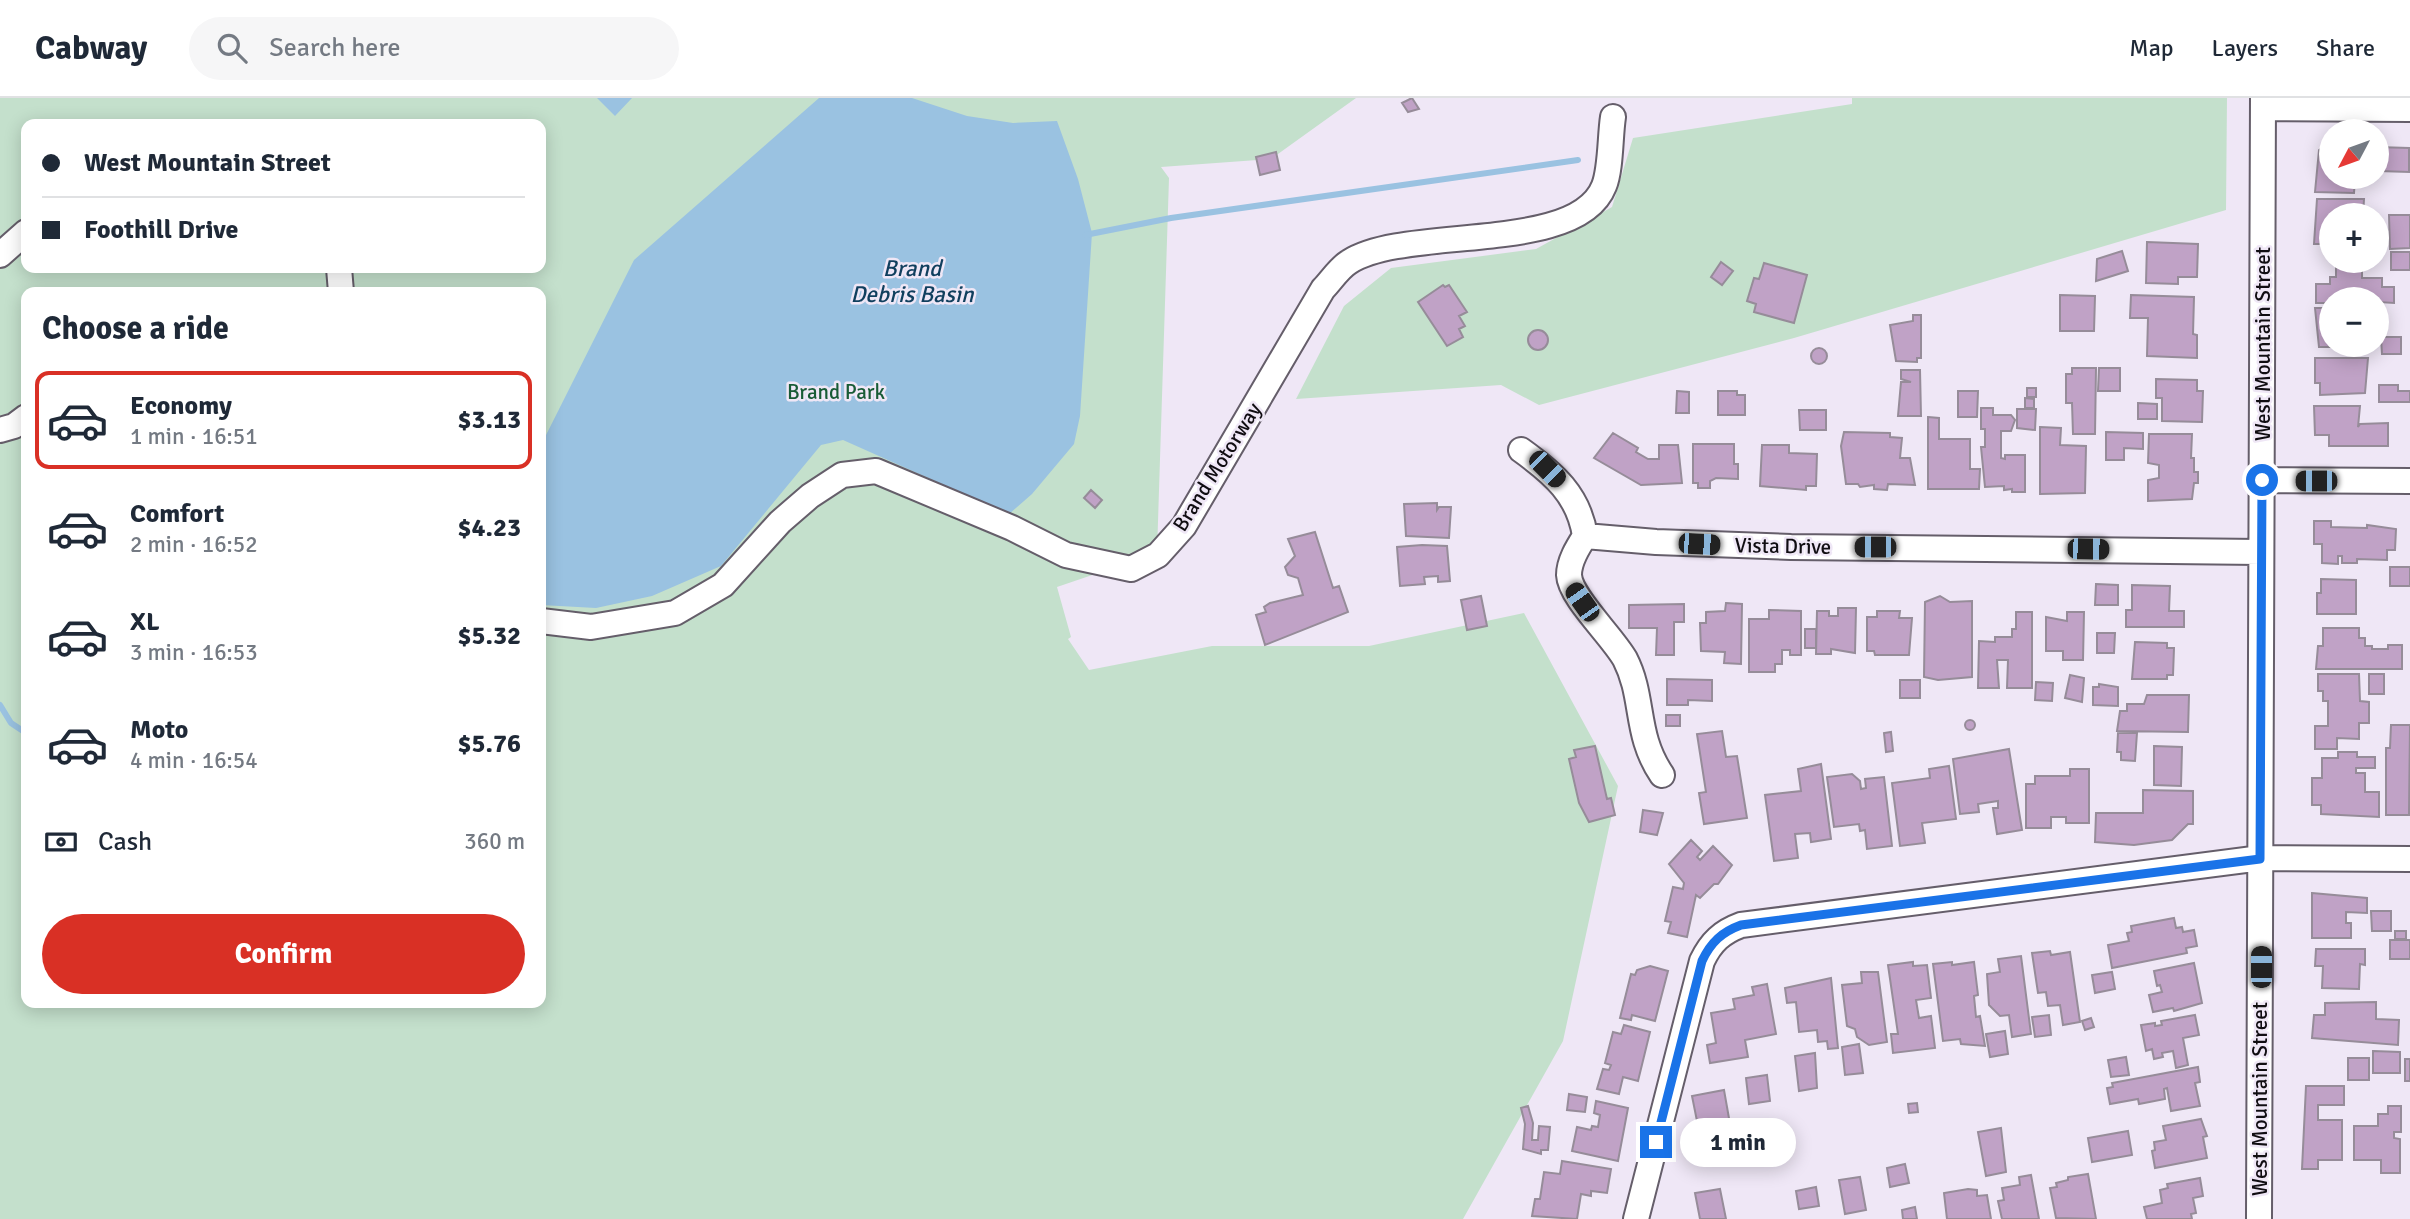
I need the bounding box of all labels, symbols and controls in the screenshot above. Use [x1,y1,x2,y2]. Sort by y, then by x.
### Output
search box [189,17,679,80]
text: Cabway [35,28,147,69]
icon: search [213,29,251,67]
text: Search here [269,32,400,64]
text: Map [2129,33,2174,63]
text: Layers [2212,33,2278,63]
text: Share [2316,33,2375,63]
north arrow [2319,119,2389,189]
map controls [2319,119,2389,357]
text: West Mountain Street [84,147,331,179]
button: + [2319,203,2389,273]
text: Foothill Drive [84,214,238,246]
street label: West Mountain Street [2250,247,2276,441]
water label: Brand Debris Basin [850,254,975,309]
button: − [2319,287,2389,357]
text: Choose a ride [42,309,229,348]
park label: Brand Park [787,379,886,405]
icon: car [46,389,109,452]
text: Economy [130,390,232,422]
street label: Brand Motorway [1167,398,1267,536]
text: $3.13 [457,404,521,436]
text: 1 min · 16:51 [130,422,258,451]
car [1525,447,1570,491]
route start [2246,464,2278,496]
car [2296,471,2338,492]
icon: car [46,497,109,560]
text: Comfort [130,498,224,530]
text: $4.23 [457,512,521,544]
text: 2 min · 16:52 [130,530,258,559]
car [1678,532,1721,556]
street label: Vista Drive [1735,532,1831,560]
car [1855,537,1897,558]
car [2067,538,2110,560]
car [1562,579,1603,625]
icon: car [46,605,109,668]
text: XL [130,606,160,638]
text: $5.32 [457,620,521,652]
text: 3 min · 16:53 [130,638,258,667]
icon: car [46,713,109,776]
text: Moto [130,714,188,746]
text: $5.76 [457,728,521,760]
text: 4 min · 16:54 [130,746,258,775]
icon: cash [42,823,80,861]
text: Cash [98,826,152,858]
text: 360 m [464,827,525,856]
button: Confirm [42,914,525,994]
car [2251,946,2272,988]
street label: West Mountain Street [2247,1002,2273,1196]
callout: 1 min [1680,1118,1796,1166]
route end [1640,1126,1672,1158]
text: 1 min [1710,1128,1766,1157]

